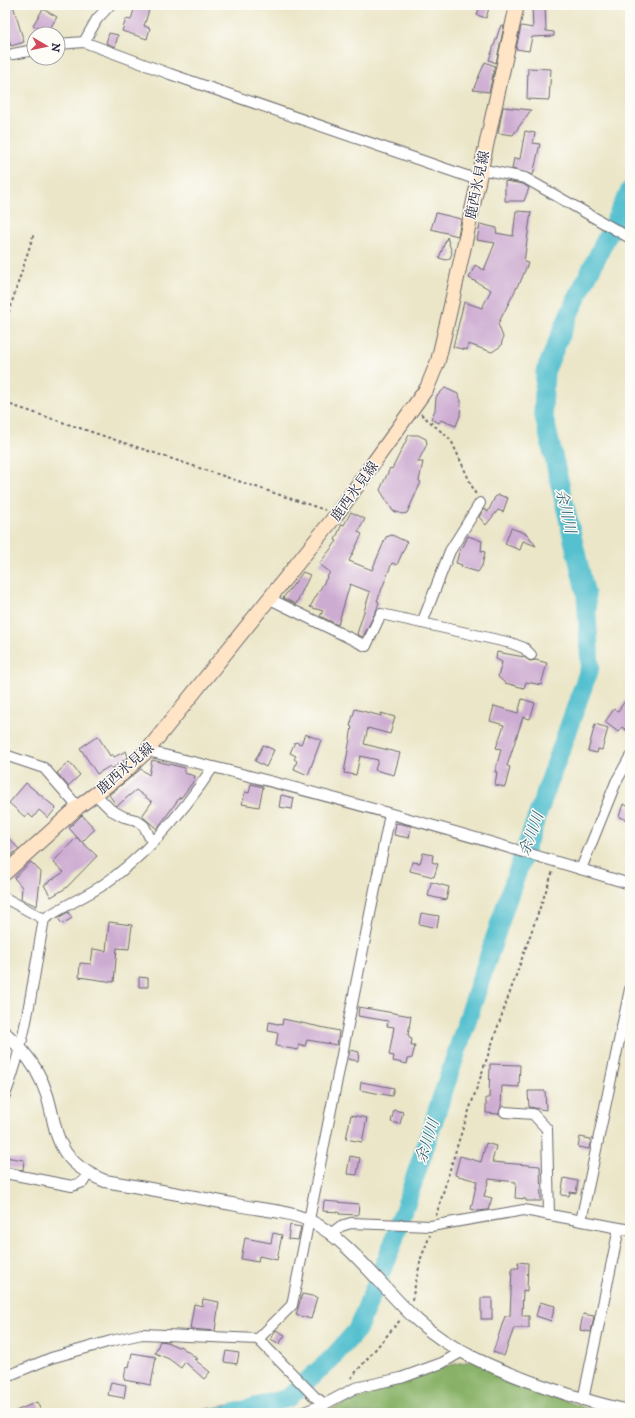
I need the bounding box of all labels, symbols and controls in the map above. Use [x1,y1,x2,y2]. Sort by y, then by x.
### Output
north arrow [26,26,66,66]
text: N [47,42,63,53]
street label: 鹿西氷見線 [462,149,494,221]
street label: 鹿西氷見線 [327,458,383,525]
water label: 余川川 [551,487,580,537]
street label: 鹿西氷見線 [93,739,158,799]
water label: 余川川 [515,808,549,859]
water label: 余川川 [411,1115,444,1165]

